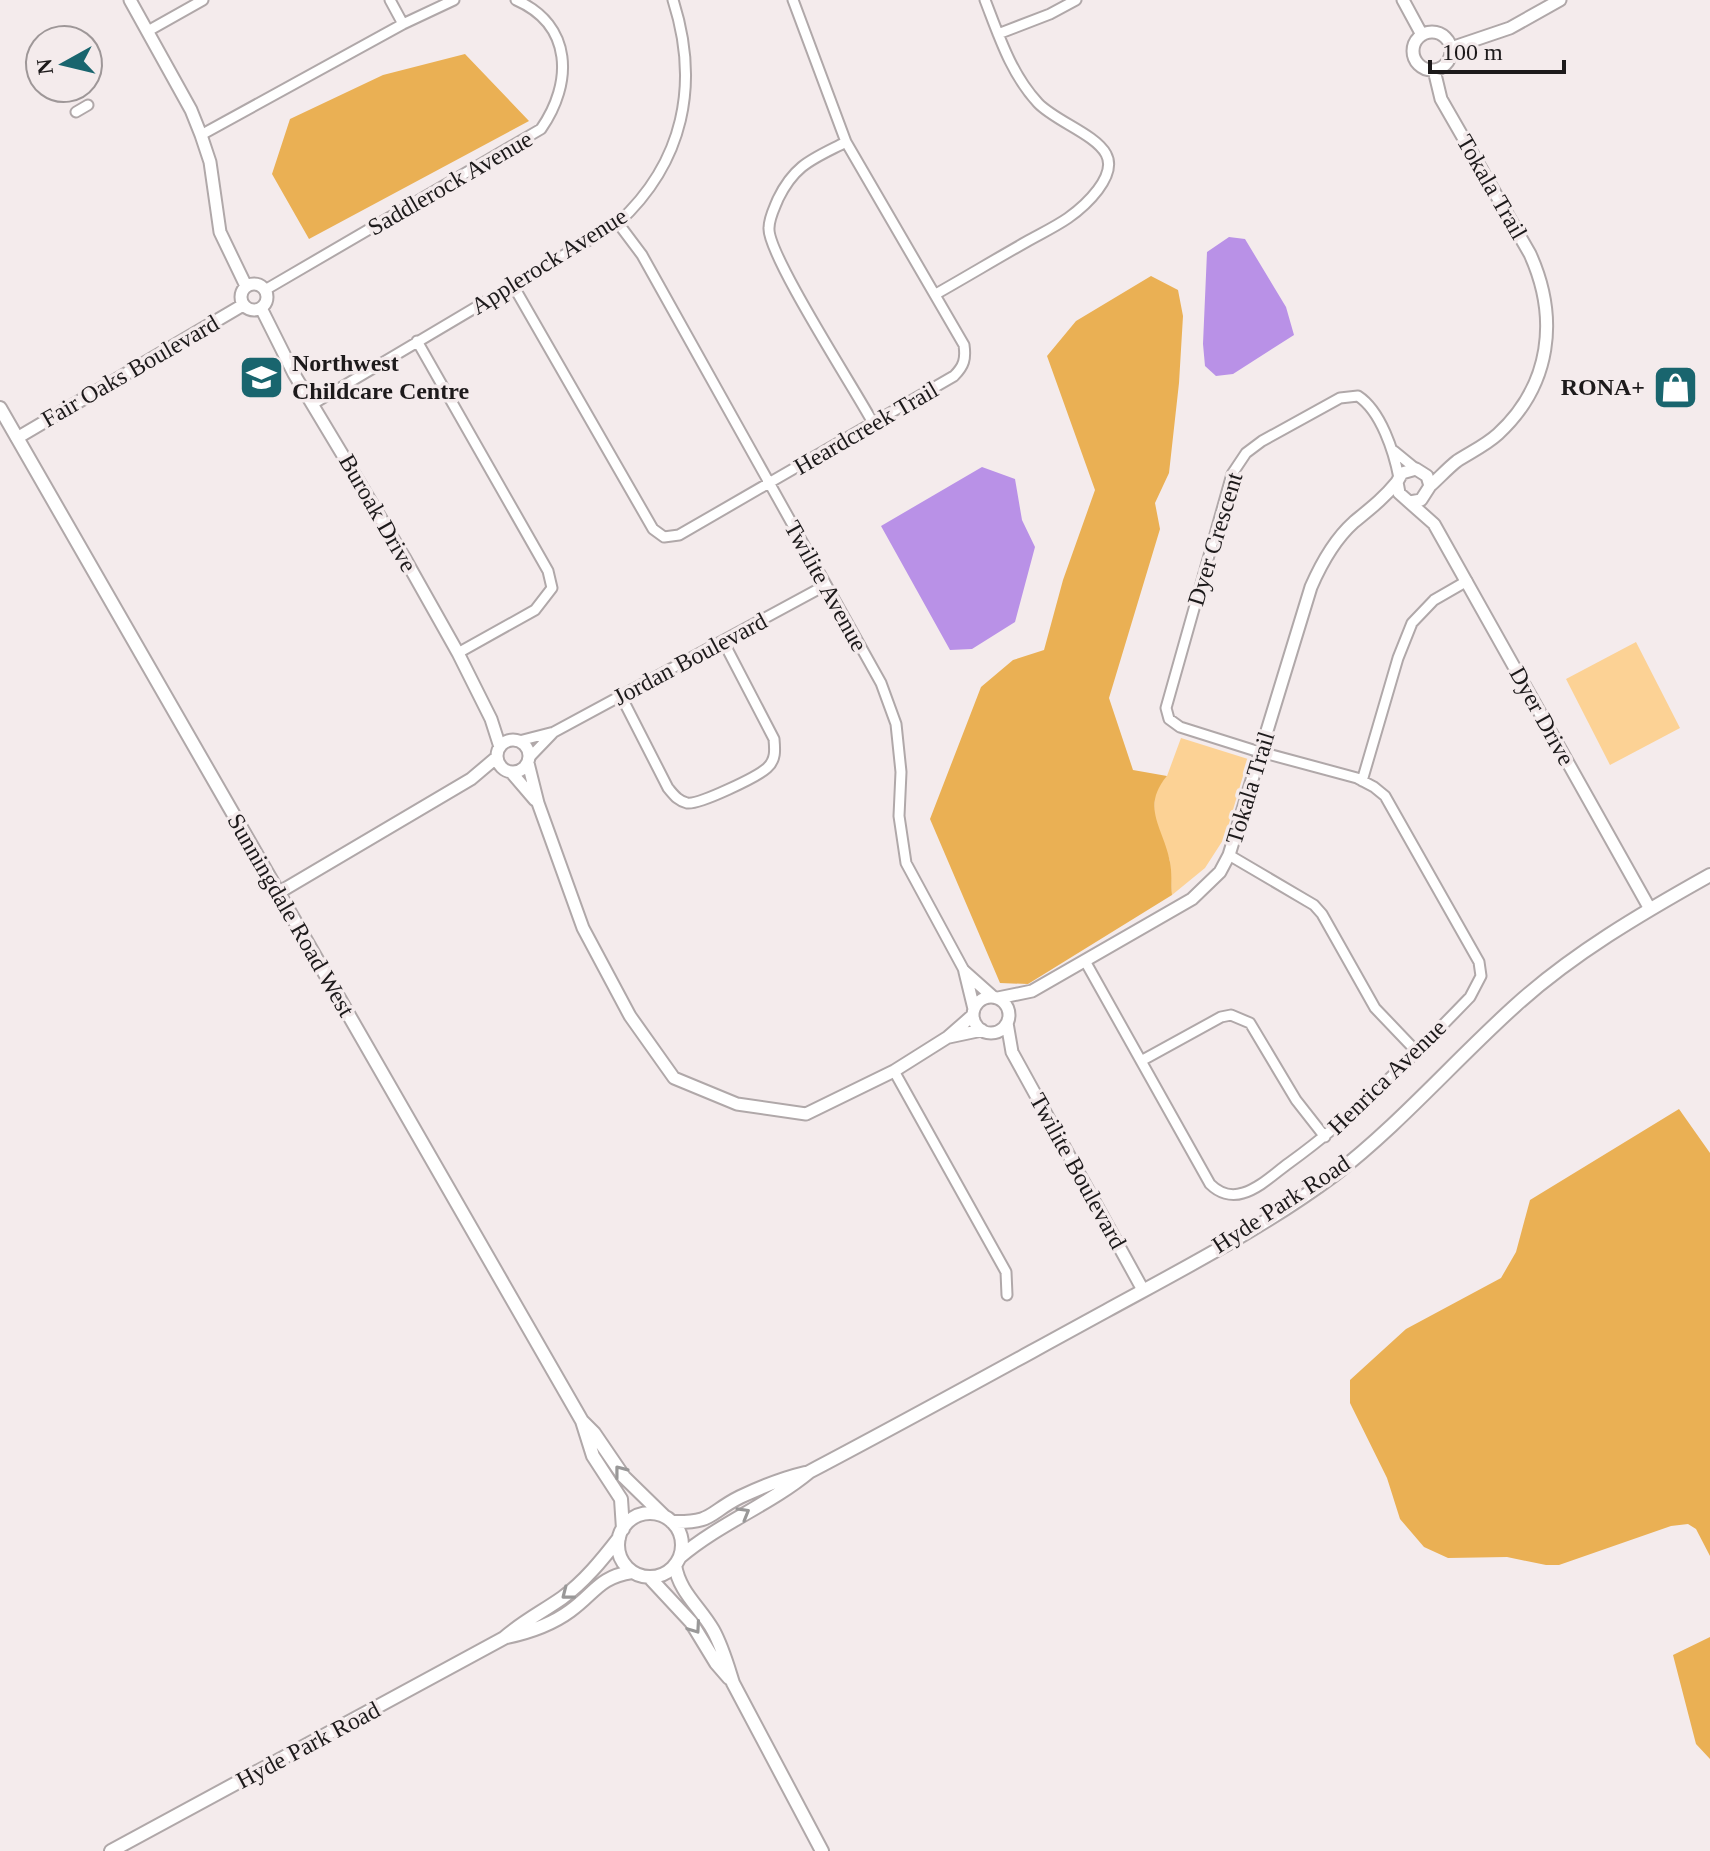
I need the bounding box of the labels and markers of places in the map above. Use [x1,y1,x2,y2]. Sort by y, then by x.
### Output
place label: Northwest Childcare Centre [292,350,469,404]
school or university icon: Northwest Childcare Centre [237,353,285,401]
shop icon: RONA+ [1652,363,1700,411]
place label: RONA+ [1561,374,1645,400]

